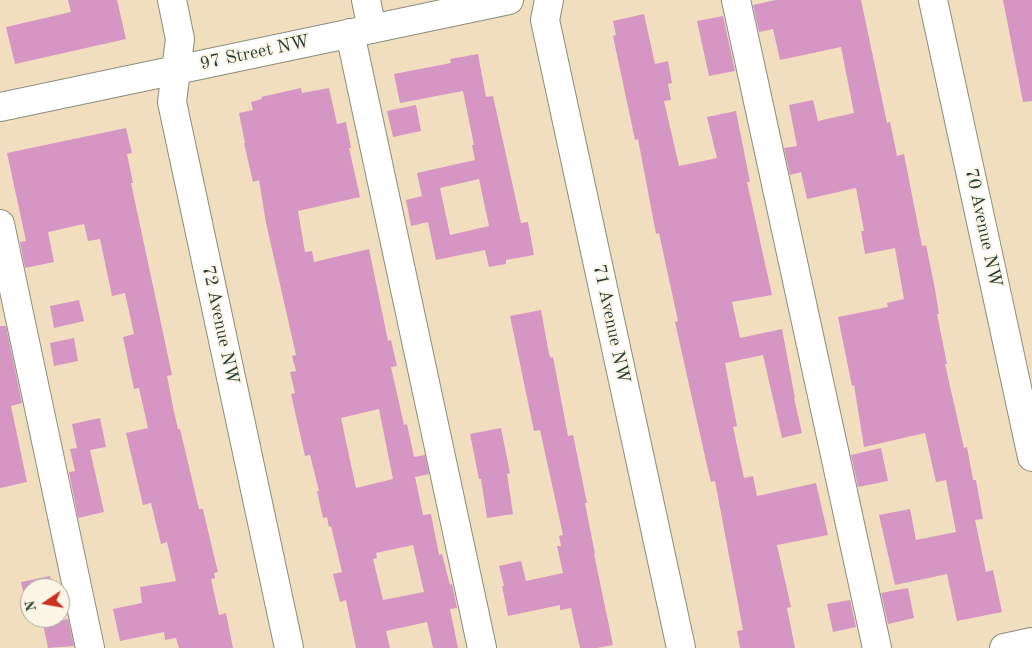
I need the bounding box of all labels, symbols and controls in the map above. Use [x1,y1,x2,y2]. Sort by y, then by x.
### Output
street label: 97 Street NW [198,31,312,75]
street label: 70 Avenue NW [960,166,1006,290]
street label: 71 Avenue NW [588,262,634,386]
street label: 72 Avenue NW [197,263,243,387]
north arrow [20,578,70,628]
text: N [23,599,39,613]

